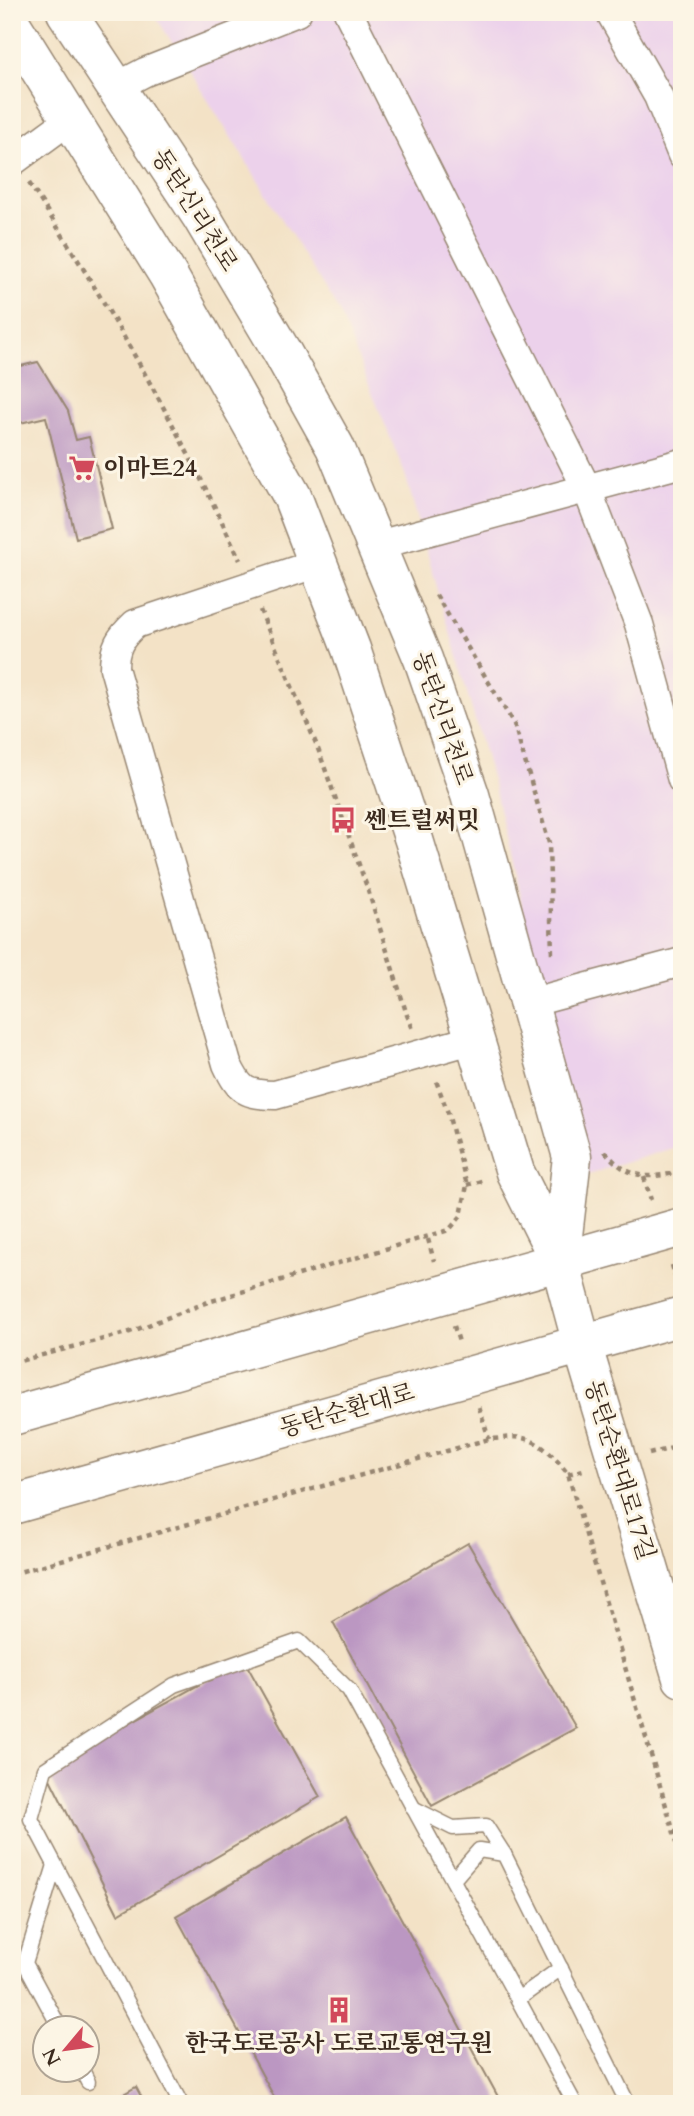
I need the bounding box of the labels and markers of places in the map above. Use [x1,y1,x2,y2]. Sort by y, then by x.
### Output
place label: 이마트24 [103,452,197,485]
supermarket icon: 이마트24 [67,453,97,483]
place label: 쎈트럴써밋 [364,804,480,837]
bus stop icon: 쎈트럴써밋 [328,805,358,835]
building icon: 한국도로공사 도로교통연구원 [324,1995,354,2025]
place label: 한국도로공사 도로교통연구원 [185,2027,493,2060]

